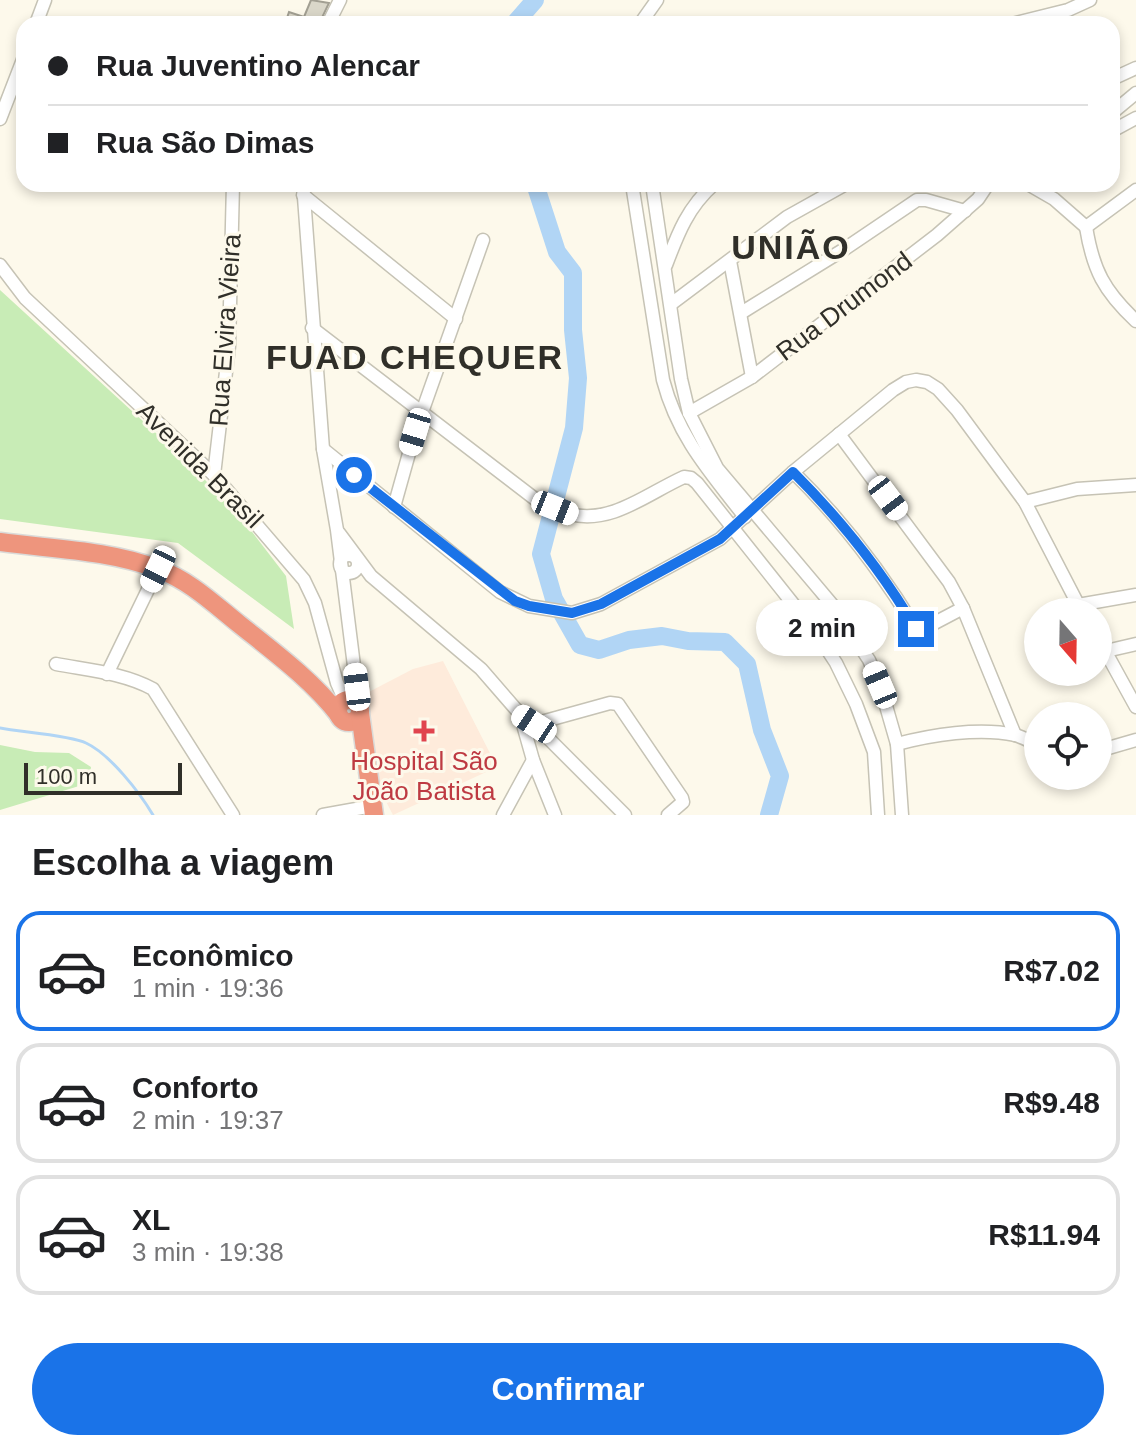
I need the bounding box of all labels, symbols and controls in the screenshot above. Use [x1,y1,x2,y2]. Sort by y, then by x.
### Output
text: Rua Juventino Alencar [96,49,420,82]
text: Rua São Dimas [96,126,314,159]
district label: UNIÃO [731,228,851,266]
street label: Rua Elvira Vieira [203,232,247,427]
street label: Rua Drumond [770,245,918,367]
district label: FUAD CHEQUER [266,338,564,376]
street label: Avenida Brasil [131,396,269,534]
car [397,406,433,458]
route start [336,457,372,493]
car [864,472,912,524]
car [528,488,582,528]
car [137,542,179,596]
north arrow [1024,598,1112,686]
map controls [1024,598,1112,790]
callout: 2 min [756,601,888,657]
route end [898,611,934,647]
text: 2 min [788,613,856,643]
car [860,658,900,712]
car [342,662,372,712]
car [507,701,561,747]
button: locate [1024,702,1112,790]
marker: Hospital São João Batista [413,720,435,742]
place label: Hospital São João Batista [350,746,498,806]
scale bar [24,759,182,795]
text: 100 m [36,764,97,789]
text: Escolha a viagem [32,842,334,883]
icon: car [36,935,108,1007]
text: Econômico [132,939,294,972]
text: R$7.02 [1003,954,1100,987]
text: 1 min · 19:36 [132,973,284,1003]
icon: car [36,1067,108,1139]
text: Conforto [132,1071,259,1104]
text: R$9.48 [1003,1086,1100,1119]
text: 2 min · 19:37 [132,1105,284,1135]
icon: car [36,1199,108,1271]
text: XL [132,1203,170,1236]
text: R$11.94 [988,1218,1100,1251]
text: 3 min · 19:38 [132,1237,284,1267]
button: Confirmar [32,1343,1104,1435]

